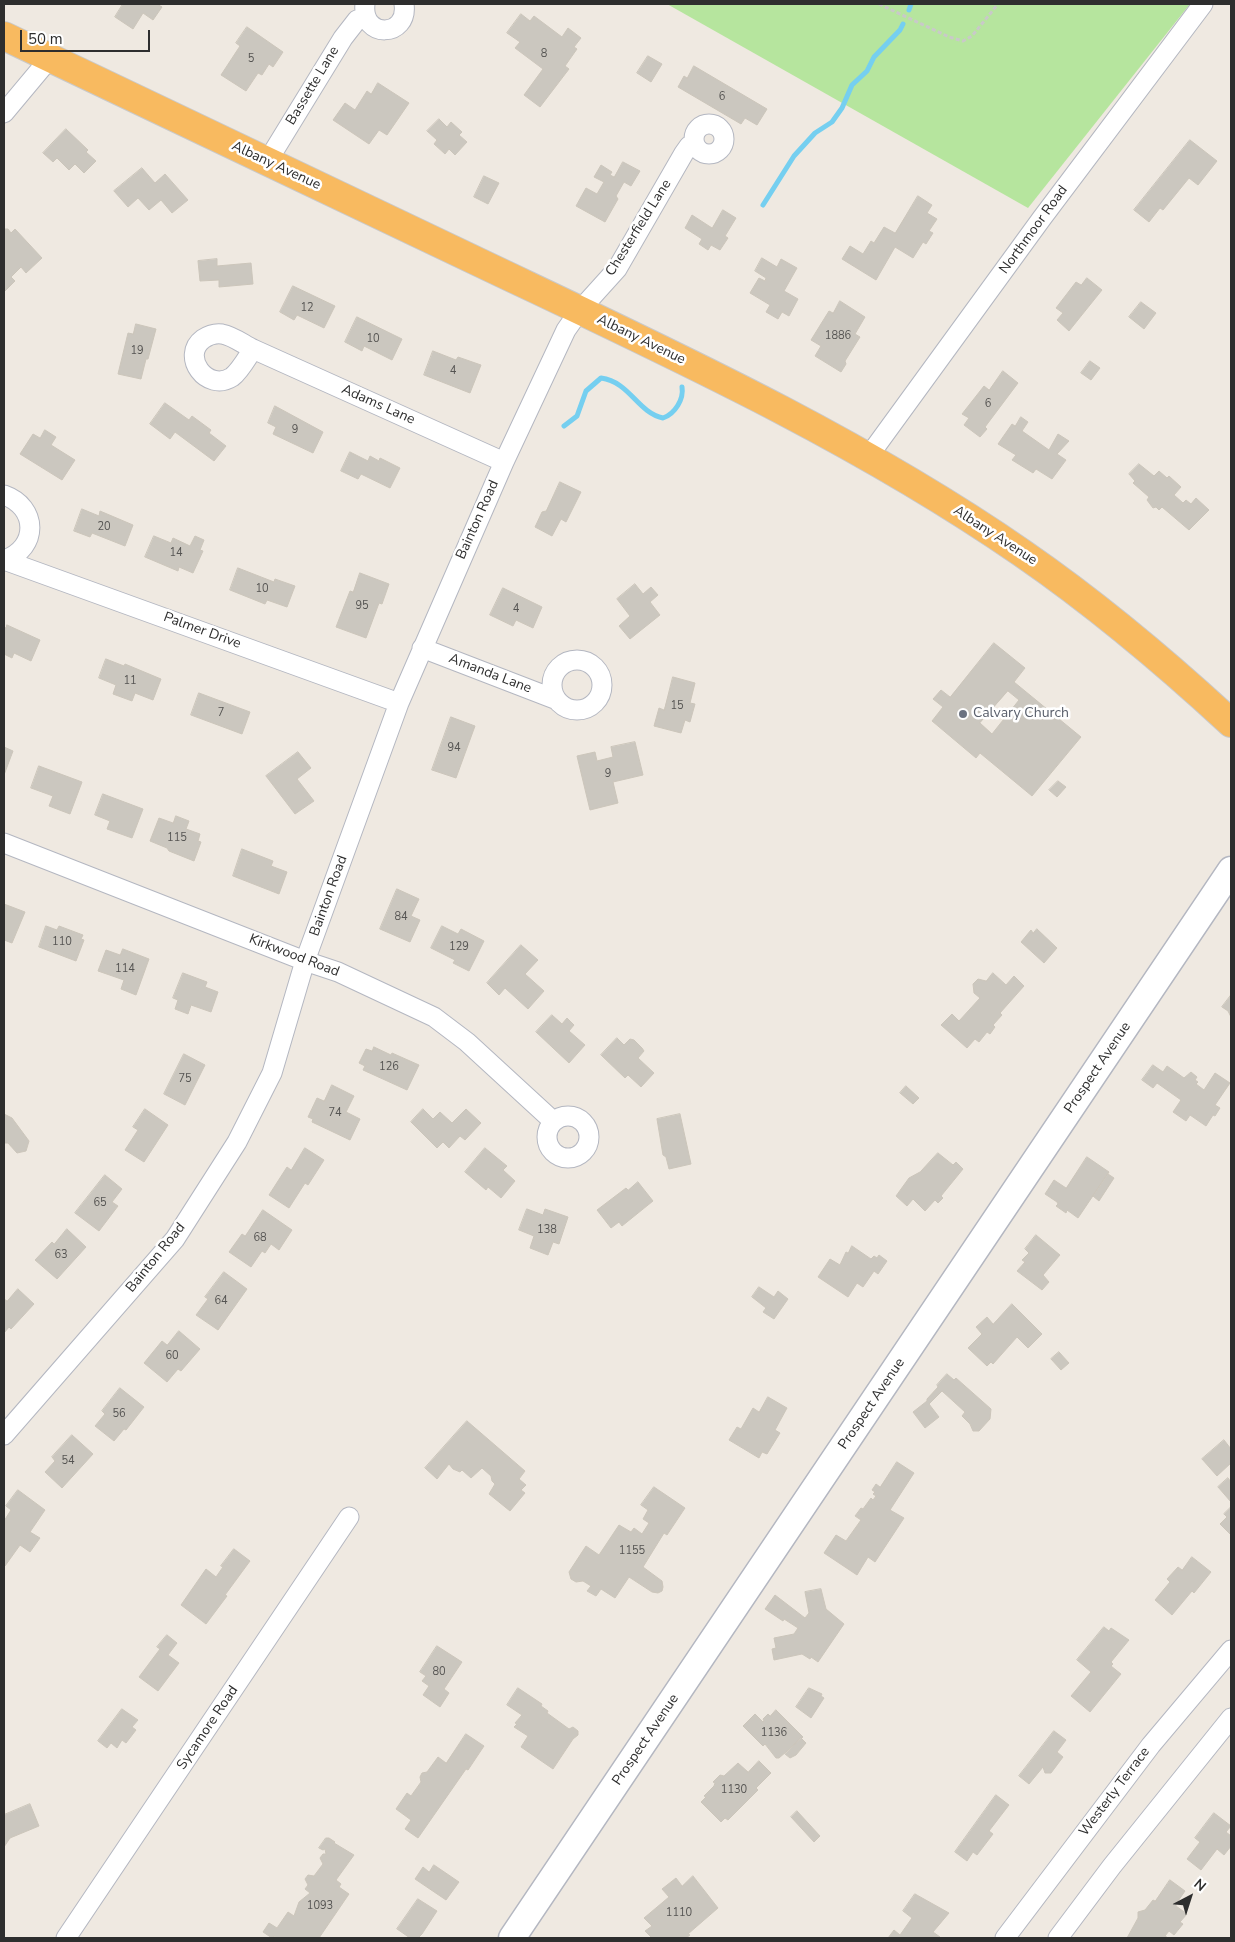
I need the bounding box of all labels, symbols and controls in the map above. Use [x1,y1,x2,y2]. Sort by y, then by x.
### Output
scale bar [22,20,152,52]
text: 50 m [28,29,63,49]
street label: Bassette Lane [283,44,343,128]
house number: 8 [541,47,547,61]
house number: 5 [248,52,254,66]
house number: 6 [719,90,725,104]
street label: Albany Avenue [229,138,323,194]
street label: Chesterfield Lane [603,177,675,279]
street label: Northmoor Road [996,183,1072,277]
house number: 12 [300,301,314,315]
street label: Albany Avenue [594,311,688,369]
house number: 1886 [825,329,851,343]
house number: 10 [366,332,380,346]
house number: 19 [130,344,144,358]
house number: 4 [450,364,456,378]
street label: Adams Lane [339,381,417,429]
house number: 6 [985,397,991,411]
house number: 9 [292,423,298,437]
street label: Bainton Road [453,478,503,562]
street label: Albany Avenue [950,503,1040,569]
house number: 20 [97,520,111,534]
house number: 14 [169,546,183,560]
house number: 10 [255,582,269,596]
house number: 95 [355,599,369,613]
house number: 4 [513,602,519,616]
street label: Palmer Drive [161,609,243,653]
street label: Amanda Lane [446,651,534,697]
house number: 11 [123,674,137,688]
house number: 15 [670,699,684,713]
house number: 7 [218,706,224,720]
place label: Calvary Church [973,706,1069,722]
marker: Calvary Church [957,708,969,720]
house number: 94 [447,741,461,755]
house number: 9 [605,767,611,781]
house number: 115 [167,831,187,845]
street label: Bainton Road [307,853,351,939]
house number: 84 [394,910,408,924]
street label: Kirkwood Road [246,931,342,981]
house number: 110 [52,935,72,949]
house number: 129 [449,940,469,954]
house number: 114 [115,962,135,976]
street label: Prospect Avenue [1061,1019,1135,1117]
house number: 126 [379,1060,399,1074]
house number: 75 [178,1072,192,1086]
house number: 74 [328,1106,342,1120]
house number: 65 [93,1196,107,1210]
street label: Bainton Road [123,1220,189,1296]
house number: 138 [537,1223,557,1237]
house number: 68 [253,1231,267,1245]
house number: 63 [54,1248,68,1262]
house number: 64 [214,1294,228,1308]
house number: 60 [165,1349,179,1363]
street label: Prospect Avenue [835,1355,909,1453]
house number: 56 [112,1407,126,1421]
house number: 54 [61,1454,75,1468]
house number: 1155 [619,1544,645,1558]
house number: 80 [432,1665,446,1679]
street label: Sycamore Road [174,1683,242,1773]
street label: Prospect Avenue [609,1691,683,1789]
house number: 1136 [761,1726,787,1740]
street label: Westerly Terrace [1076,1744,1154,1840]
house number: 1130 [721,1783,747,1797]
north arrow [1165,1872,1215,1922]
text: N [1190,1874,1210,1896]
house number: 1093 [307,1899,333,1913]
house number: 1110 [666,1906,692,1920]

